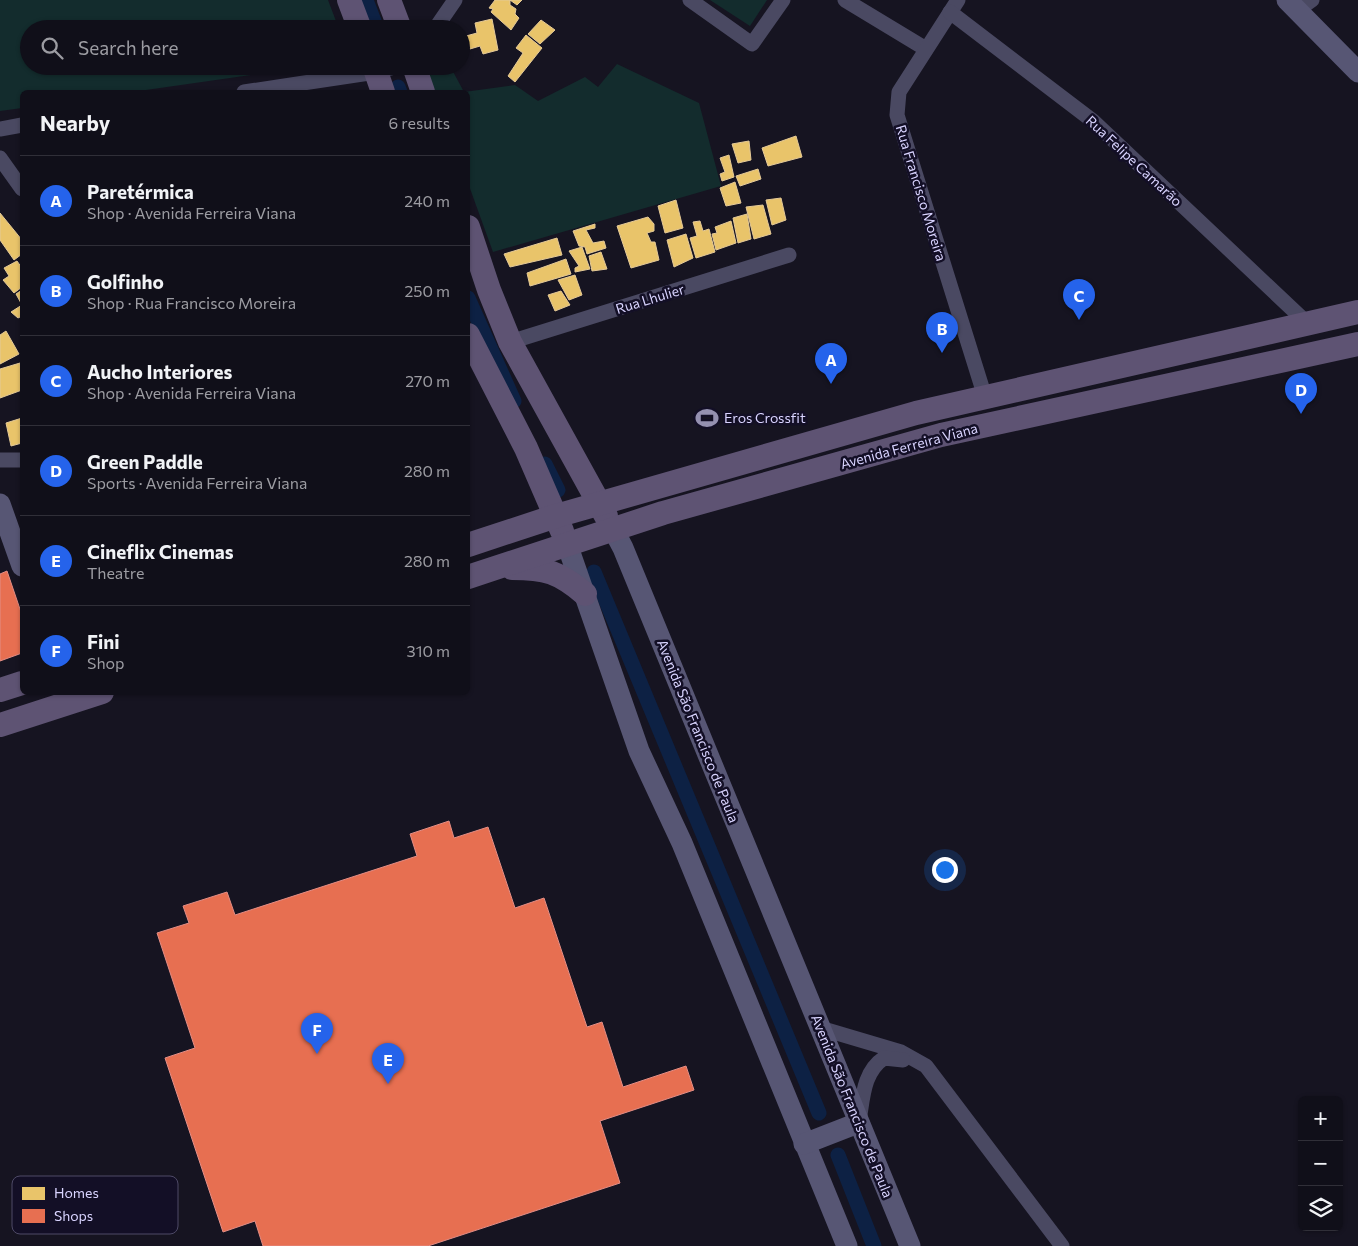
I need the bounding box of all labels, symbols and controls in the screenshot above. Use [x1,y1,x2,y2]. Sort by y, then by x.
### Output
search box [20,20,470,75]
icon: search [38,34,66,62]
text: Search here [78,36,178,59]
text: Nearby [40,110,110,135]
street label: Rua Felipe Camarão [1083,112,1186,210]
text: 6 results [389,113,450,132]
street label: Rua Francisco Moreira [893,123,950,263]
text: Paretérmica [87,180,194,203]
text: A [50,191,62,210]
text: 240 m [404,191,450,210]
text: Shop · Avenida Ferreira Viana [87,203,296,222]
text: Golfinho [87,270,164,293]
pin: C [1063,279,1095,320]
street label: Rua Lhulier [613,280,687,317]
text: B [51,281,61,300]
text: 250 m [404,281,450,300]
text: Shop · Rua Francisco Moreira [87,293,296,312]
pin: B [926,312,958,353]
pin: A [815,343,847,384]
text: Aucho Interiores [87,360,232,383]
text: C [51,371,61,390]
text: 270 m [405,371,450,390]
pin: D [1285,373,1317,414]
text: Shop · Avenida Ferreira Viana [87,383,296,402]
sports icon: Eros Crossfit [694,405,720,431]
place label: Eros Crossfit [724,409,806,426]
street label: Avenida Ferreira Viana [838,419,979,472]
text: Green Paddle [87,450,203,473]
text: D [50,461,62,480]
text: 280 m [404,461,450,480]
text: Sports · Avenida Ferreira Viana [87,473,307,492]
text: Cineflix Cinemas [87,540,234,563]
text: E [51,551,61,570]
text: 280 m [404,551,450,570]
text: Theatre [87,563,144,582]
text: Fini [87,630,120,653]
street label: Avenida São Francisco de Paula [654,637,743,825]
text: F [51,641,61,660]
text: 310 m [407,641,450,660]
text: Shop [87,653,125,672]
your location [932,857,958,883]
street label: Avenida São Francisco de Paula [808,1012,897,1200]
pin: F [301,1013,333,1054]
pin: E [372,1043,404,1084]
map controls [1298,1096,1343,1231]
button: + [1298,1096,1343,1141]
button: − [1298,1141,1343,1186]
legend [12,1176,178,1234]
text: Homes [54,1184,99,1201]
button: layers [1298,1186,1343,1231]
text: Shops [54,1207,93,1224]

